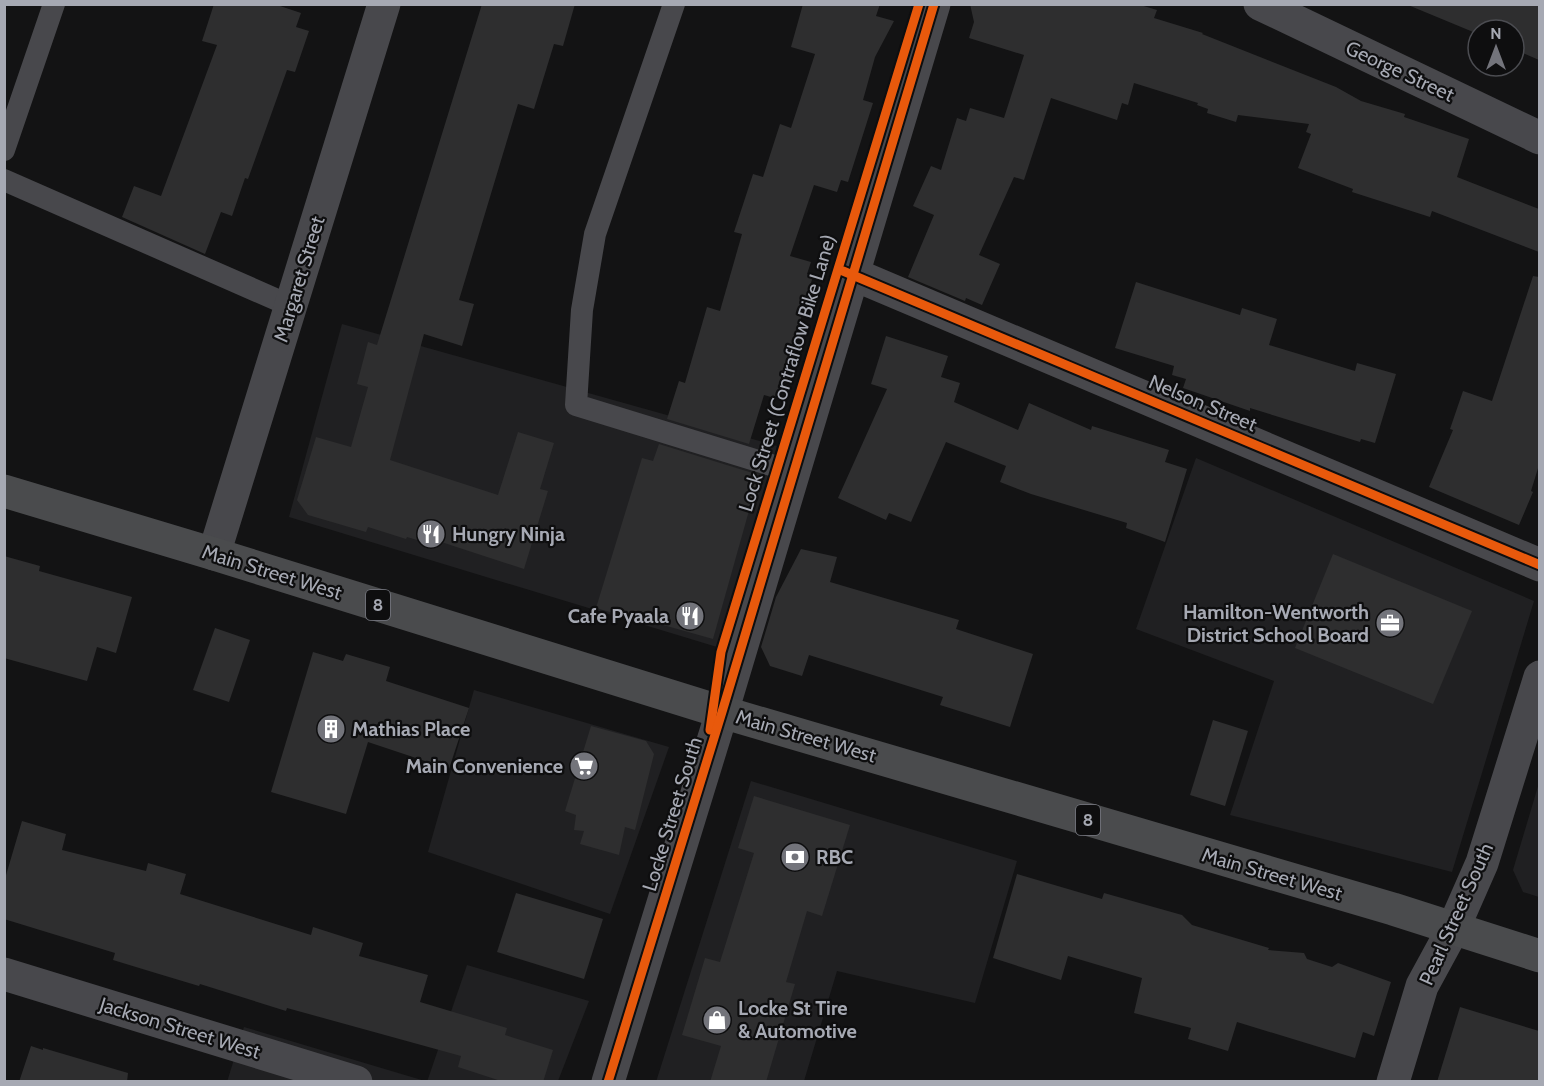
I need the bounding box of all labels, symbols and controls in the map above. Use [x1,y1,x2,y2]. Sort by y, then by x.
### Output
north arrow [1466,18,1526,78]
text: N [1490,24,1502,43]
street label: George Street [1342,35,1458,107]
street label: Margaret Street [268,213,330,345]
street label: Lock Street (Contraflow Bike Lane) [733,231,841,515]
street label: Nelson Street [1145,369,1261,437]
restaurant icon: Hungry Ninja [415,518,447,550]
place label: Hungry Ninja [452,522,565,546]
street label: Main Street West [199,539,345,605]
road number: 8 [366,590,390,620]
restaurant icon: Cafe Pyaala [674,600,706,632]
place label: Hamilton-Wentworth District School Board [1183,600,1369,647]
place label: Cafe Pyaala [568,604,669,628]
office icon: Hamilton-Wentworth District School Board [1374,607,1406,639]
street label: Main Street West [733,704,879,768]
building icon: Mathias Place [315,713,347,745]
place label: Mathias Place [352,717,470,741]
street label: Locke Street South [637,734,707,894]
supermarket icon: Main Convenience [568,750,600,782]
place label: Main Convenience [405,754,563,778]
road number: 8 [1076,805,1100,835]
street label: Pearl Street South [1414,839,1498,989]
bank icon: RBC [779,841,811,873]
street label: Main Street West [1199,842,1345,906]
place label: RBC [816,845,853,869]
street label: Jackson Street West [96,992,264,1064]
place label: Locke St Tire & Automotive [738,996,857,1043]
shop icon: Locke St Tire & Automotive [701,1004,733,1036]

